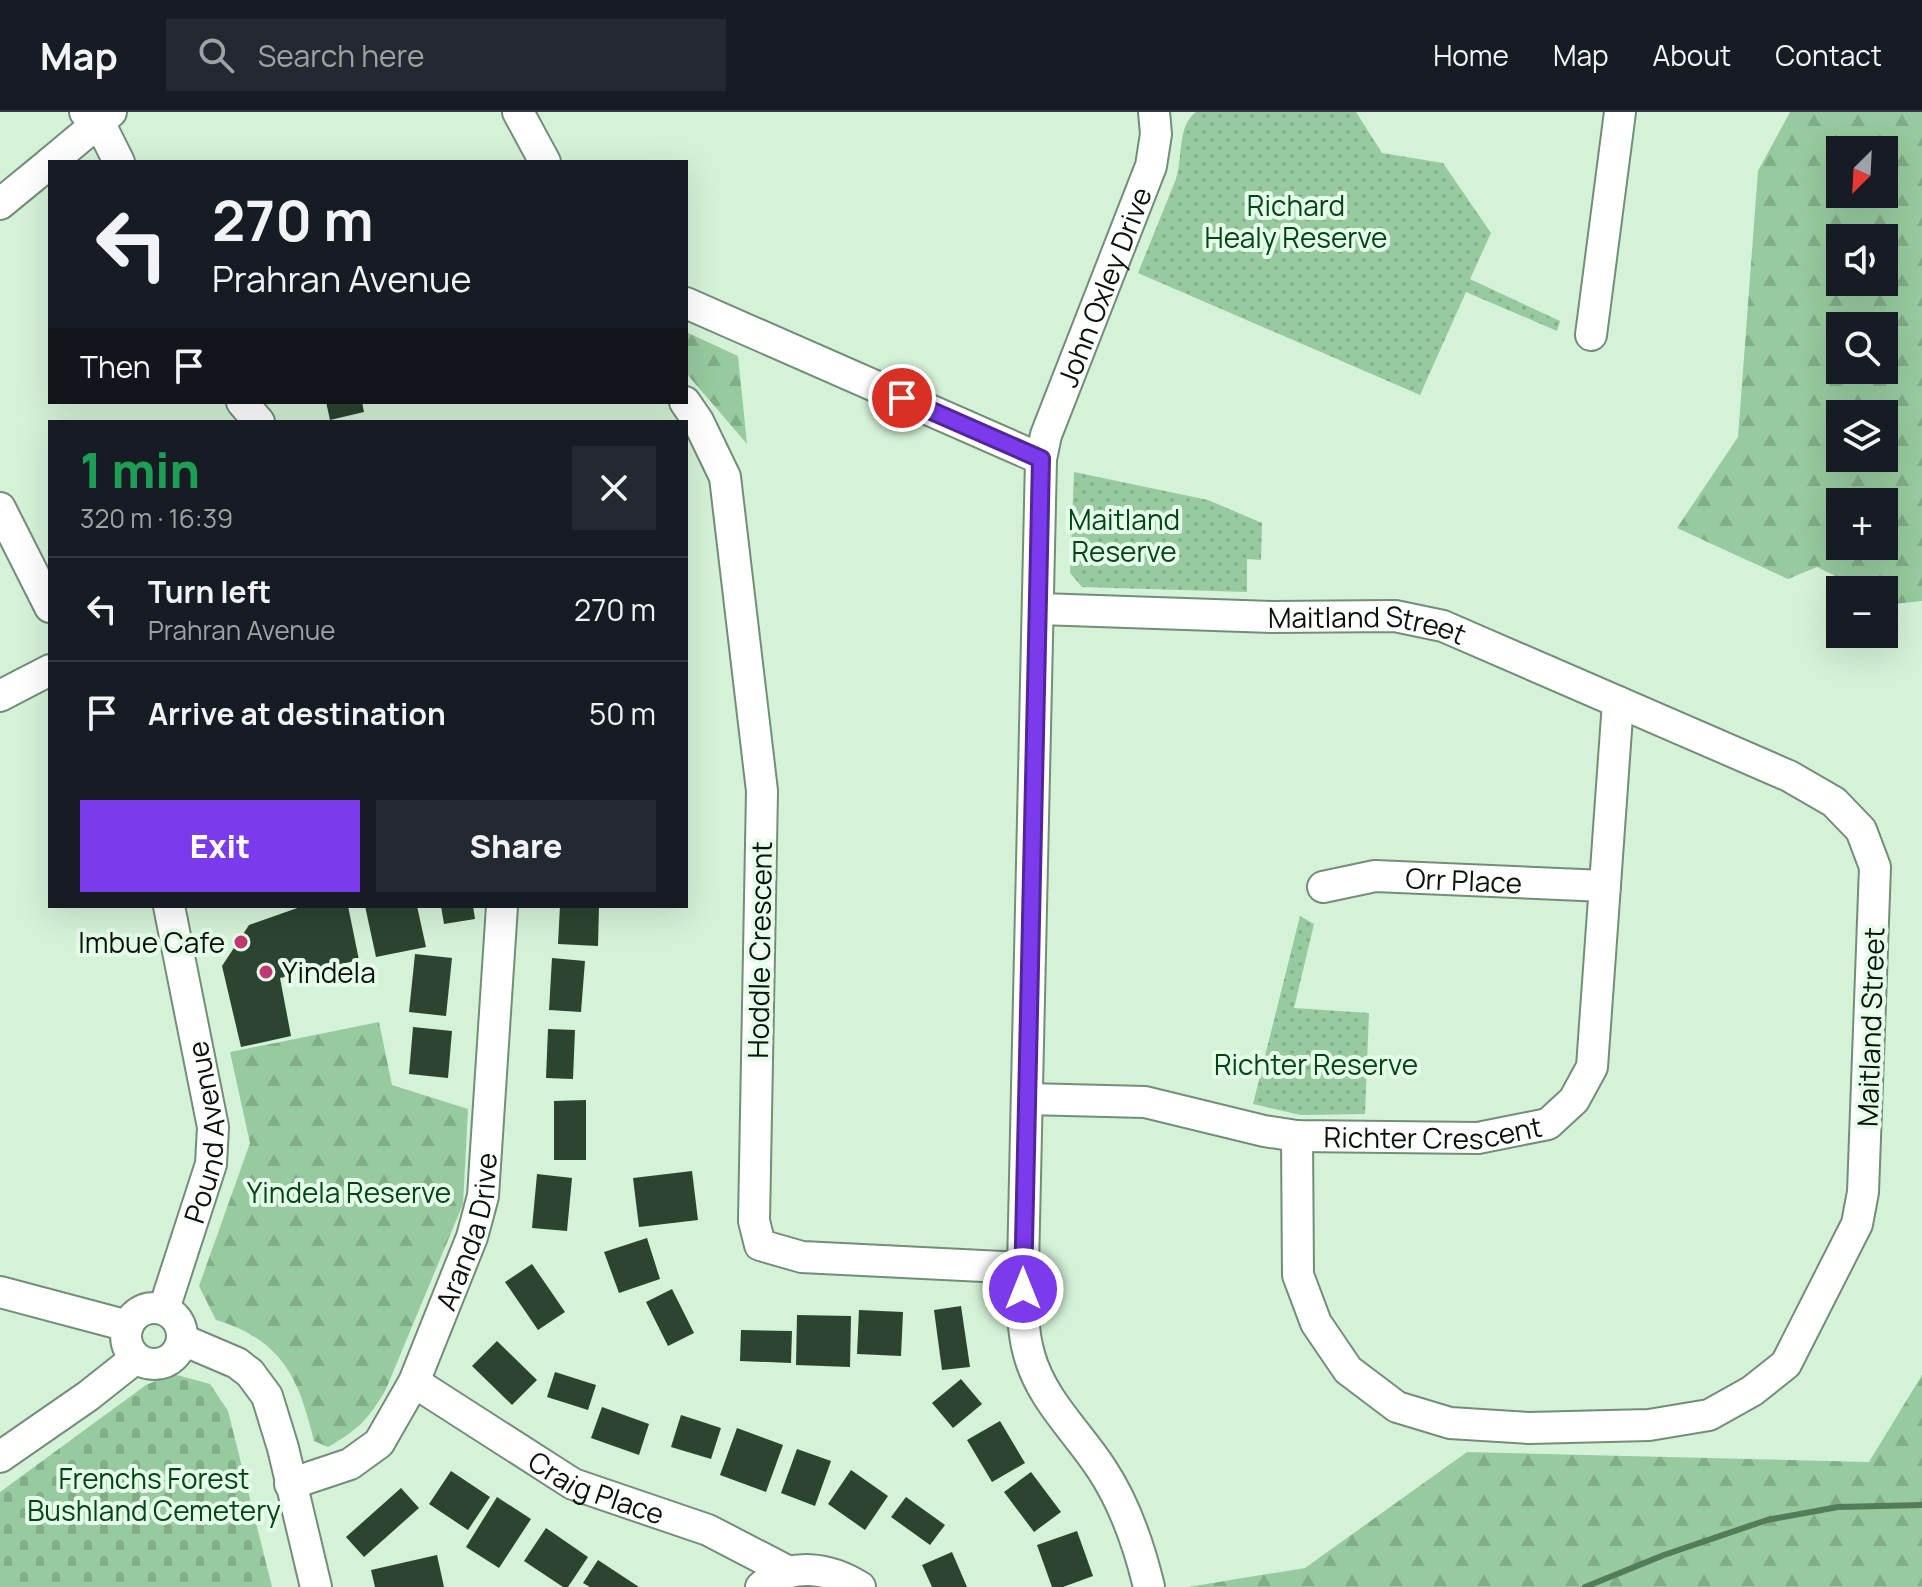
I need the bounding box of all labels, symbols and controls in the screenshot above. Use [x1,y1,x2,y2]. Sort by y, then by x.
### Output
search box [166,19,726,91]
text: Map [40,29,118,81]
icon: search [194,33,238,77]
text: Search here [258,35,425,76]
text: Home [1433,36,1509,74]
text: Map [1553,36,1609,74]
text: About [1653,36,1731,74]
text: Contact [1775,36,1882,74]
north arrow [1826,136,1898,208]
map controls [1826,136,1898,648]
text: 270 m [212,181,374,258]
street label: John Oxley Drive [1048,181,1160,392]
park label: Richard Healy Reserve [1205,186,1387,256]
icon: left [80,192,184,296]
button: sound [1826,224,1898,296]
text: Prahran Avenue [212,254,471,303]
button: search [1826,312,1898,384]
icon: arrive [167,344,211,388]
text: Then [80,346,151,387]
pin [868,364,936,432]
icon: arrive [880,376,924,420]
button: layers [1826,400,1898,472]
text: 1 min [80,437,200,502]
button: close [572,446,656,530]
button: + [1826,488,1898,560]
text: 320 m · 16:39 [80,500,233,536]
park label: Maitland Reserve [1068,500,1180,570]
text: Turn left [148,571,271,612]
button: − [1826,576,1898,648]
icon: left [80,587,124,631]
text: 270 m [574,589,656,630]
street label: Maitland Street [1268,597,1472,653]
text: Prahran Avenue [148,612,335,648]
icon: arrive [80,691,124,735]
text: Arrive at destination [148,693,446,734]
text: 50 m [589,693,656,734]
button: Exit [80,800,360,892]
button: Share [376,800,656,892]
street label: Hoddle Crescent [738,841,780,1059]
street label: Orr Place [1405,858,1523,901]
place label: Imbue Cafe [78,923,225,961]
street label: Maitland Street [1848,926,1892,1128]
marker: Imbue Cafe [232,933,250,951]
place label: Yindela [282,953,376,991]
marker: Yindela [257,963,275,981]
street label: Pound Avenue [174,1038,232,1228]
park label: Richter Reserve [1214,1045,1418,1083]
street label: Richter Crescent [1323,1107,1545,1157]
street label: Aranda Drive [426,1152,505,1315]
park label: Yindela Reserve [247,1173,451,1211]
position arrow [981,1247,1065,1331]
street label: Craig Place [521,1442,669,1533]
park label: Frenchs Forest Bushland Cemetery [27,1459,281,1529]

